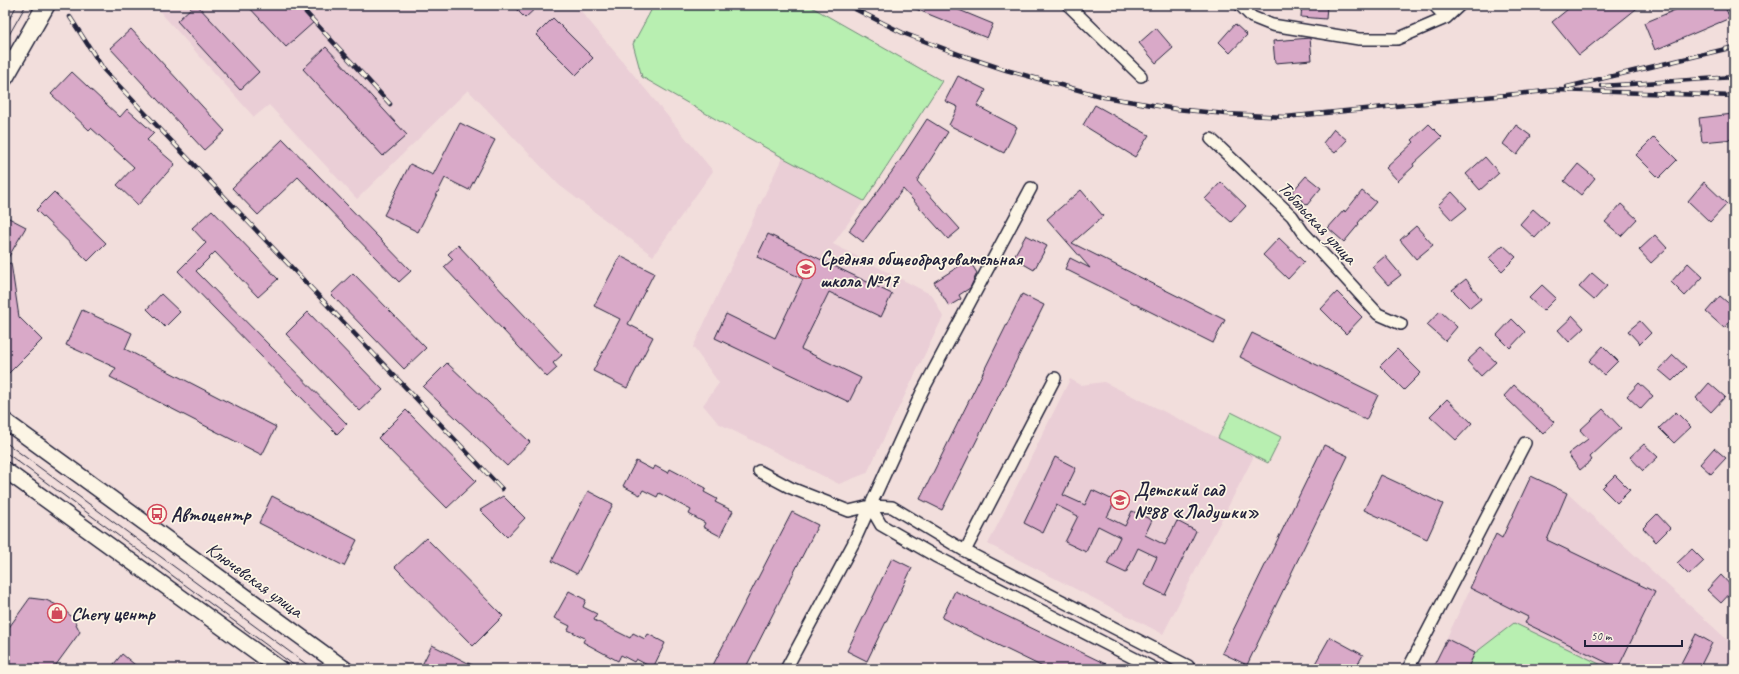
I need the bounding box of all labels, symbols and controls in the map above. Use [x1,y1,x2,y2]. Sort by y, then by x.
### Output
street label: Тобольская улица [1273,176,1363,271]
place label: Средняя общеобразовательная школа №17 [820,247,1024,293]
school or university icon: Средняя общеобразовательная школа №17 [795,258,817,280]
place label: Детский сад №88 «Ладушки» [1134,478,1259,524]
school or university icon: Детский сад №88 «Ладушки» [1109,489,1131,511]
bus stop icon: Автоцентр [146,503,168,525]
place label: Автоцентр [171,503,252,527]
street label: Ключевская улица [201,537,309,624]
shop icon: Chery центр [46,602,68,624]
place label: Chery центр [71,602,157,626]
scale bar [1585,622,1682,648]
text: 50 m [1591,628,1613,644]

